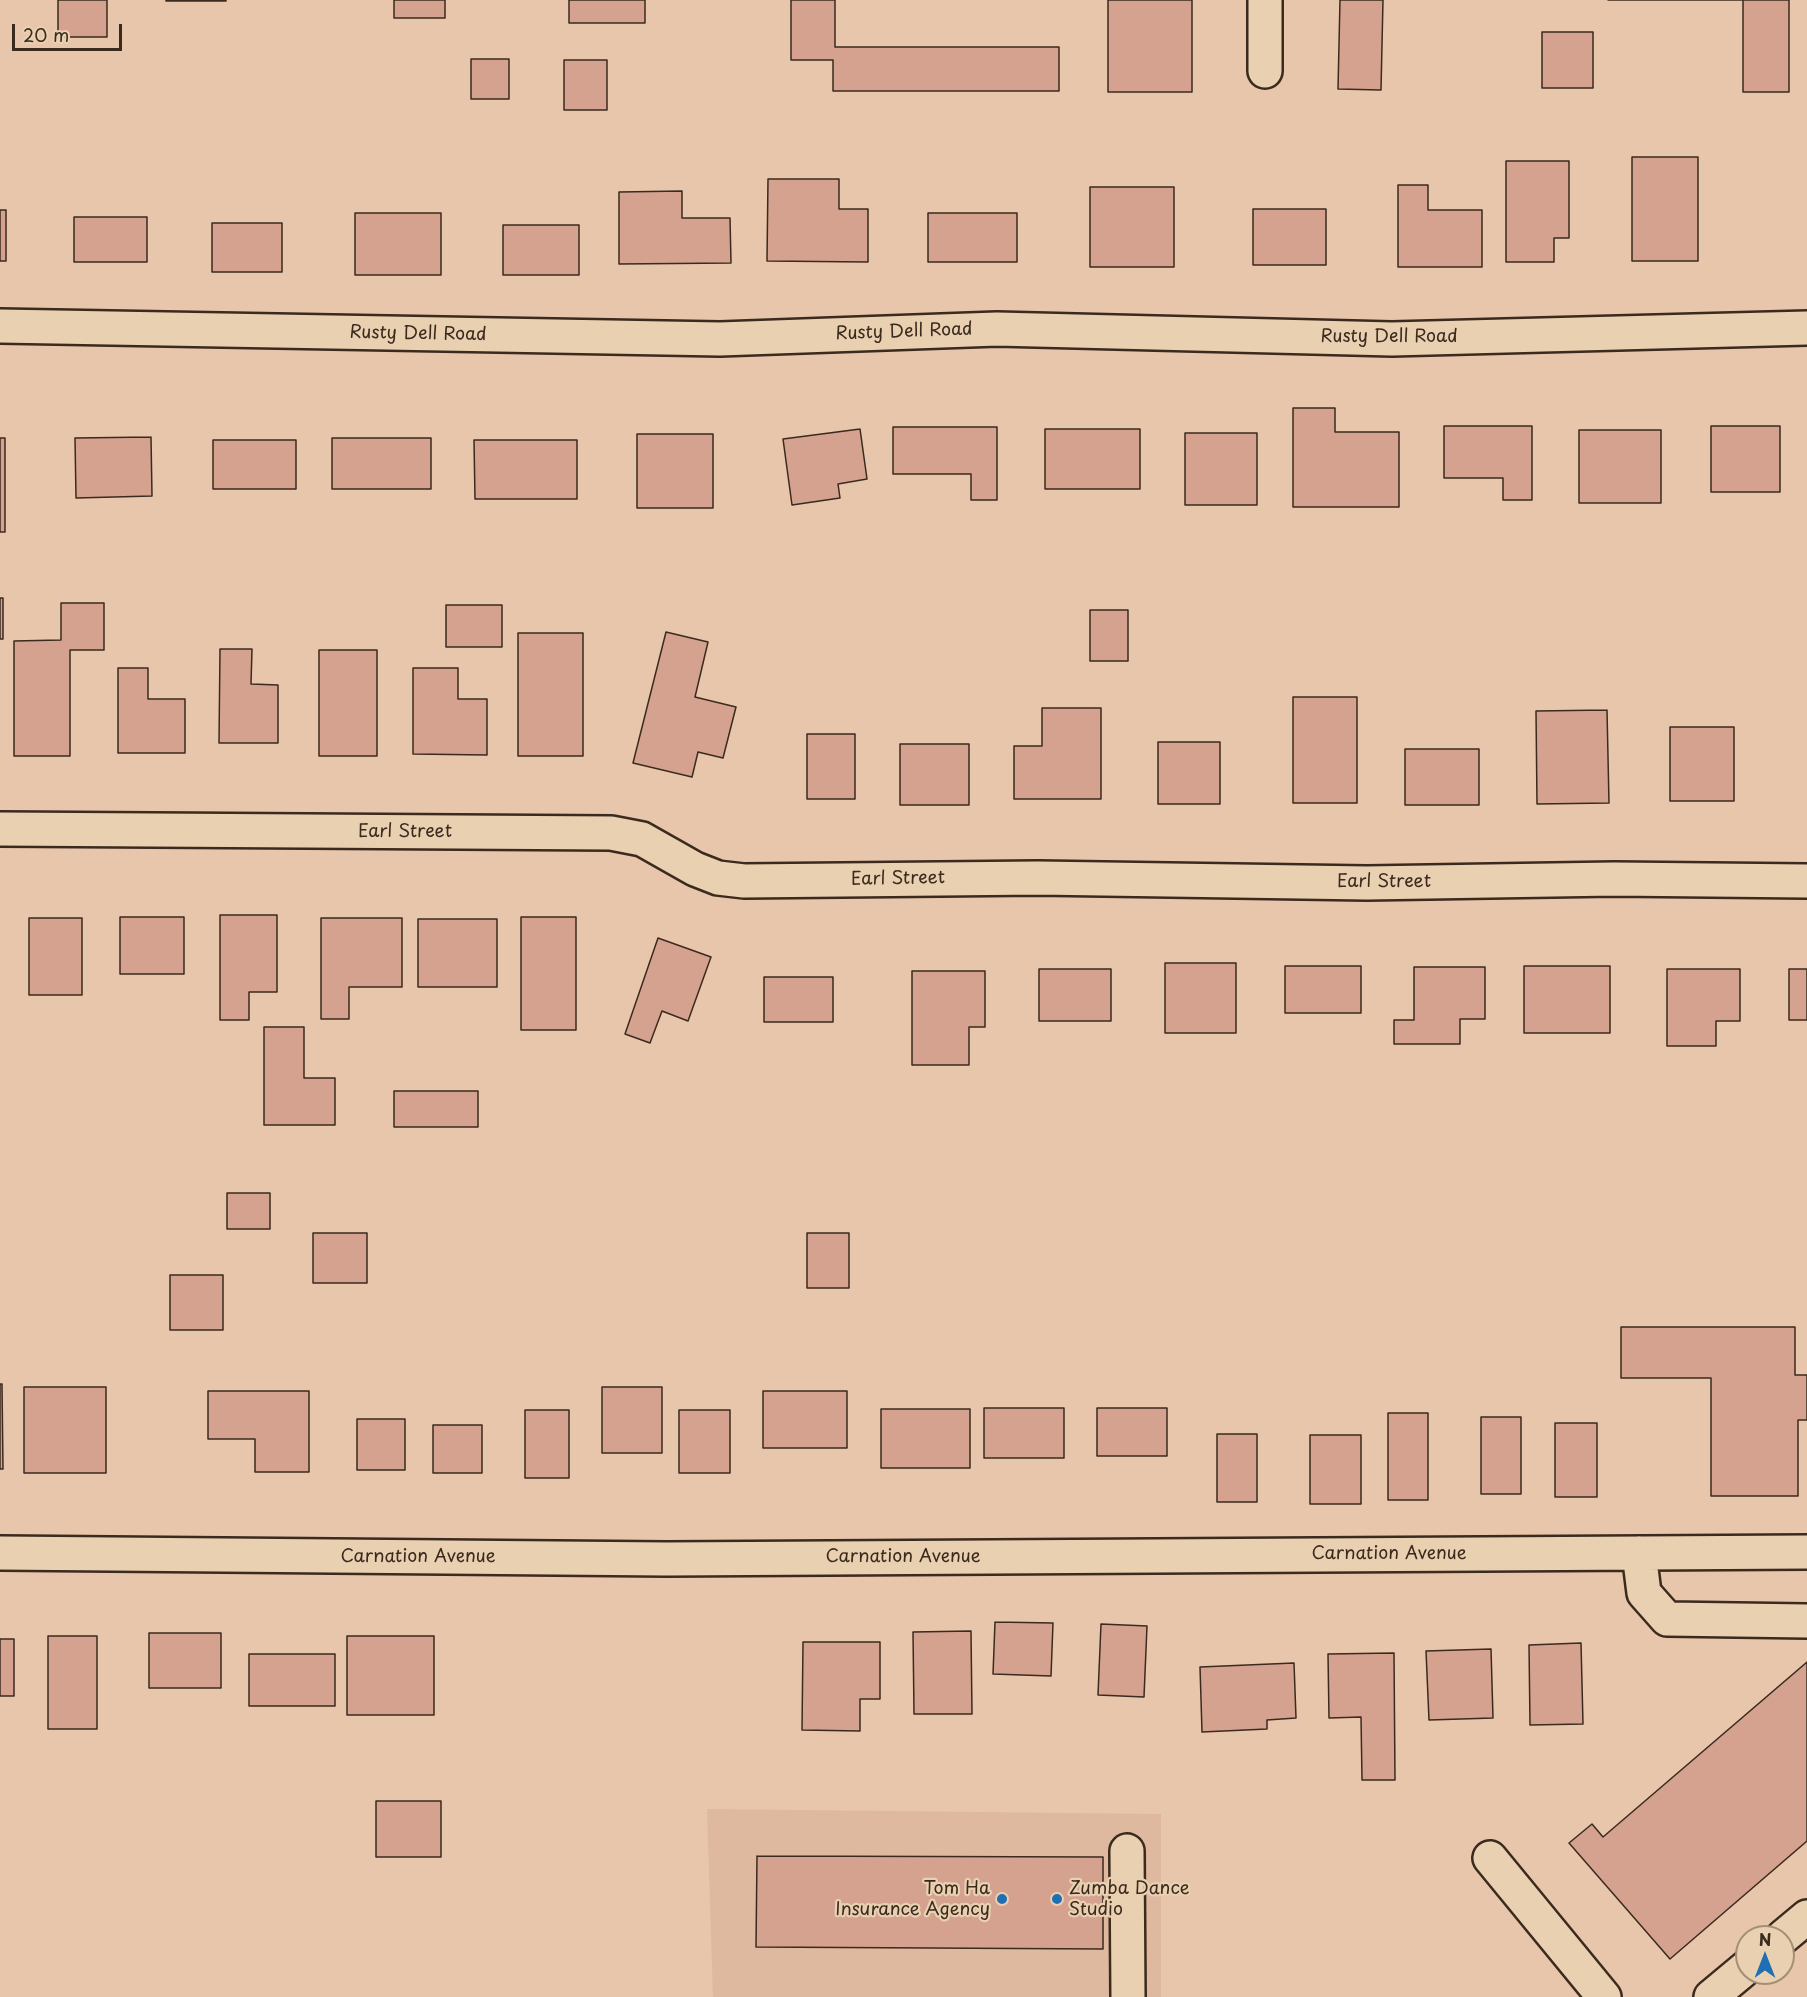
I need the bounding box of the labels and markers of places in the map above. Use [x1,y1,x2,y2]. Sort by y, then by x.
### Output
place label: Tom Ha Insurance Agency [835,1878,990,1920]
place label: Zumba Dance Studio [1069,1878,1190,1920]
marker: Tom Ha Insurance Agency [995,1892,1009,1906]
marker: Zumba Dance Studio [1050,1892,1064,1906]

